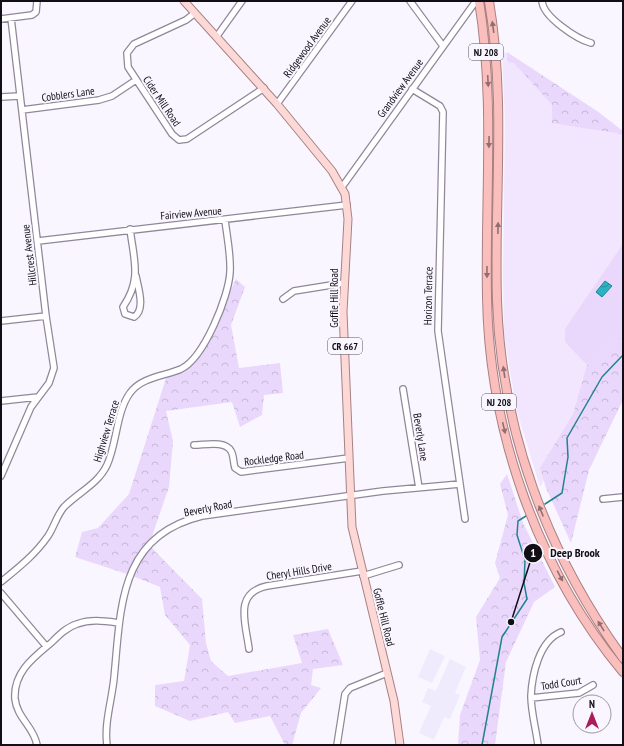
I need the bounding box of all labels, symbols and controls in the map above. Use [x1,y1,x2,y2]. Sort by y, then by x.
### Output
street label: Ridgewood Avenue [280,13,334,80]
one-way arrow [490,21,496,33]
road number: NJ 208 [469,44,503,60]
street label: Grandview Avenue [374,55,426,120]
street label: Cider Mill Road [140,73,184,129]
one-way arrow [485,75,492,87]
street label: Cobblers Lane [41,83,96,105]
one-way arrow [486,136,492,149]
street label: Fairview Avenue [160,203,223,223]
one-way arrow [495,221,501,234]
street label: Hillcrest Avenue [18,223,40,286]
street label: Horizon Terrace [420,266,436,325]
one-way arrow [484,266,490,279]
street label: Goffle Hill Road [327,268,341,328]
road number: CR 667 [328,338,362,354]
one-way arrow [501,366,507,378]
road number: NJ 208 [482,394,516,410]
street label: Highview Terrace [90,398,122,464]
street label: Beverly Lane [410,412,432,462]
one-way arrow [502,422,508,435]
street label: Rockledge Road [243,447,305,469]
street label: Beverly Road [183,496,234,520]
one-way arrow [538,505,544,516]
callout: Deep Brook [523,541,608,565]
text: 1 [530,545,536,560]
text: Deep Brook [550,545,600,560]
street label: Cheryl Hills Drive [265,559,333,583]
one-way arrow [556,570,563,582]
street label: Goffle Hill Road [370,586,398,648]
one-way arrow [597,621,605,631]
street label: Todd Court [540,673,582,693]
north arrow [572,694,612,734]
text: N [589,697,595,711]

